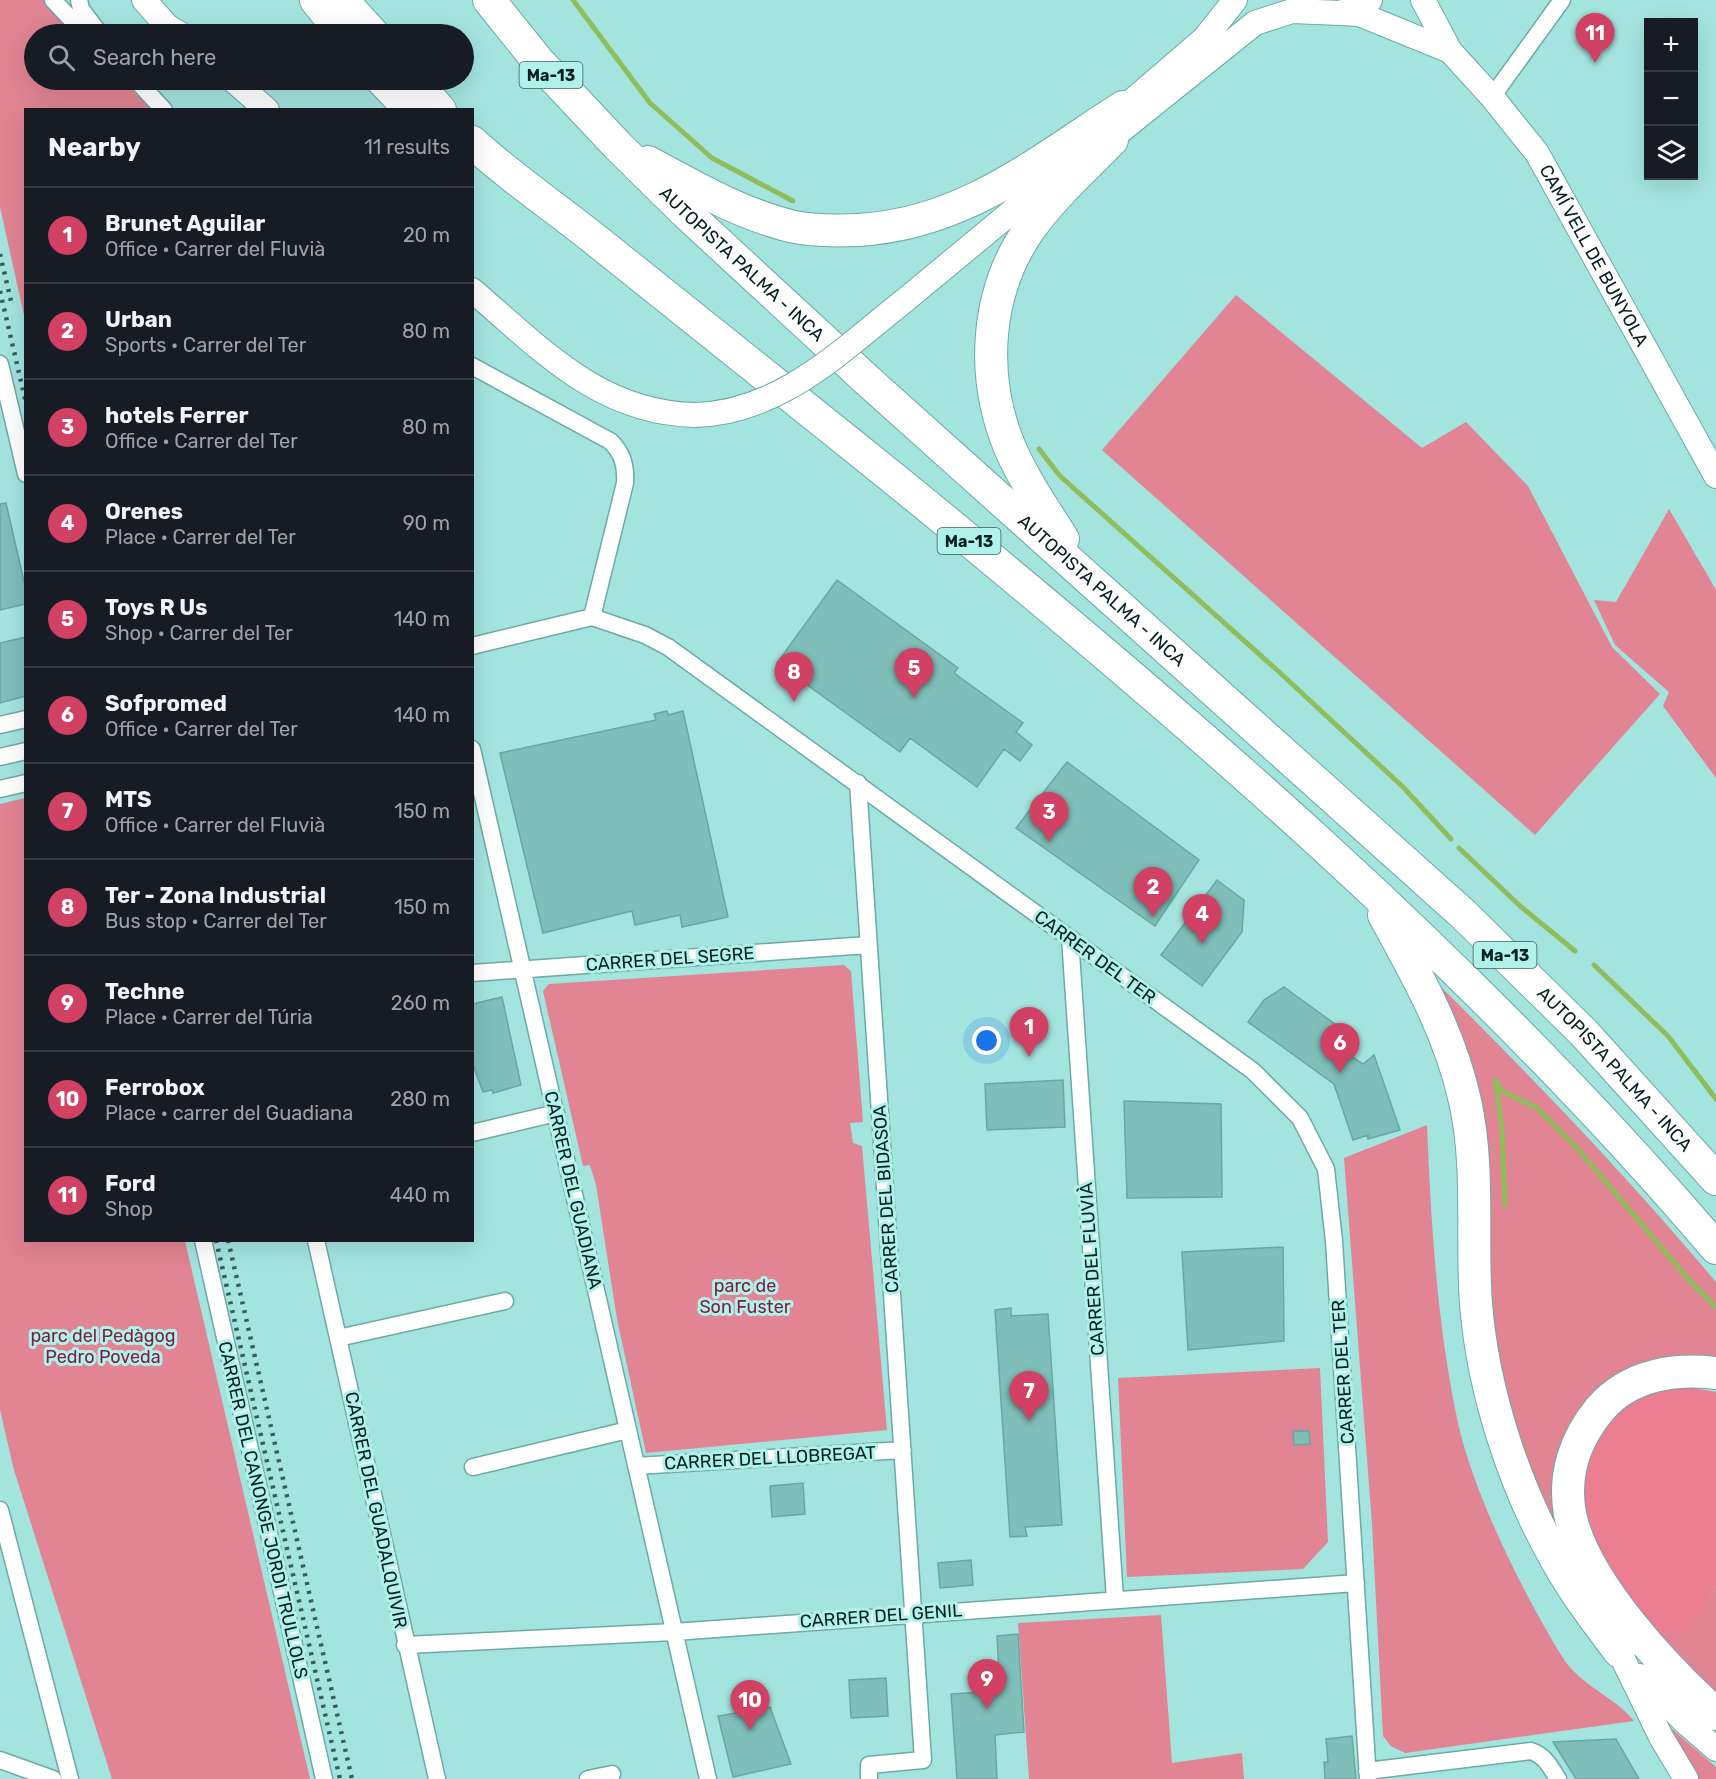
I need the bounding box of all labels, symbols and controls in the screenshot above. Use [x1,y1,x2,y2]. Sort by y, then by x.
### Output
pin: 11 [1576,14,1614,63]
map controls [1644,18,1698,180]
button: + [1644,18,1698,72]
search box [24,24,474,90]
icon: search [45,41,78,74]
text: Search here [93,44,216,71]
road number: Ma-13 [520,62,582,88]
button: − [1644,72,1698,126]
button: layers [1644,126,1698,180]
text: Nearby [48,132,141,163]
text: 11 results [364,135,450,159]
street label: CAMÍ VELL DE BUNYOLA [1535,161,1653,350]
street label: AUTOPISTA PALMA - INCA [655,182,829,346]
text: Brunet Aguilar [105,210,265,237]
text: 1 [63,223,72,247]
text: 20 m [403,223,450,247]
text: Office · Carrer del Fluvià [105,237,325,261]
text: Urban [105,306,172,333]
text: 2 [61,319,74,343]
text: 80 m [402,319,450,343]
text: Sports · Carrer del Ter [105,333,306,357]
text: hotels Ferrer [105,402,249,429]
text: 3 [61,415,74,439]
text: 80 m [402,415,450,439]
text: Office · Carrer del Ter [105,429,298,453]
text: Orenes [105,498,183,525]
street label: AUTOPISTA PALMA - INCA [1014,510,1190,671]
text: 4 [61,511,74,535]
text: 90 m [403,511,450,535]
text: Place · Carrer del Ter [105,525,296,549]
road number: Ma-13 [938,528,1000,554]
text: Toys R Us [105,594,207,621]
text: 5 [61,607,74,631]
text: 140 m [394,607,450,631]
text: Shop · Carrer del Ter [105,621,293,645]
pin: 5 [894,648,934,698]
pin: 8 [774,652,814,702]
text: Sofpromed [105,690,227,717]
text: 6 [61,703,74,727]
text: 140 m [394,703,450,727]
text: Office · Carrer del Ter [105,717,298,741]
text: MTS [105,786,152,813]
pin: 3 [1030,792,1068,842]
text: 7 [62,799,73,823]
text: 150 m [394,799,450,823]
text: Office · Carrer del Fluvià [105,813,325,837]
pin: 2 [1134,868,1172,917]
text: Ter - Zona Industrial [105,882,326,909]
pin: 4 [1182,894,1222,944]
text: 8 [61,895,74,919]
text: 150 m [394,895,450,919]
street label: CARRER DEL TER [1030,906,1160,1009]
text: Bus stop · Carrer del Ter [105,909,327,933]
street label: CARRER DEL SEGRE [585,942,755,976]
road number: Ma-13 [1474,942,1537,968]
text: Techne [105,978,184,1005]
street label: AUTOPISTA PALMA - INCA [1533,982,1697,1156]
text: 9 [61,991,74,1015]
text: 260 m [391,991,450,1015]
text: Place · Carrer del Túria [105,1005,313,1029]
pin: 1 [1010,1008,1048,1057]
pin: 6 [1320,1024,1360,1073]
your location [972,1026,1001,1055]
text: Ferrobox [105,1074,205,1101]
text: 10 [56,1087,79,1111]
text: 280 m [390,1087,450,1111]
street label: CARRER DEL GUADIANA [539,1089,607,1291]
text: Place · carrer del Guadiana [105,1101,353,1125]
street label: CARRER DEL BIDASOA [868,1104,904,1294]
text: Ford [105,1170,156,1197]
street label: CARRER DEL FLUVIÀ [1075,1182,1109,1356]
text: 11 [58,1183,77,1207]
text: 440 m [390,1183,450,1207]
text: Shop [105,1197,153,1221]
park label: parc de Son Fuster [699,1275,791,1318]
street label: CARRER DEL TER [1327,1299,1359,1445]
park label: parc del Pedàgog Pedro Poveda [30,1325,176,1368]
street label: CARRER DEL CANONGE JORDI TRULLOLS [213,1339,313,1681]
pin: 7 [1010,1372,1048,1421]
street label: CARRER DEL GUADALQUIVIR [340,1390,412,1630]
street label: CARRER DEL LLOBREGAT [664,1441,876,1475]
street label: CARRER DEL GENIL [799,1599,963,1633]
pin: 9 [968,1660,1006,1709]
pin: 10 [730,1680,770,1730]

